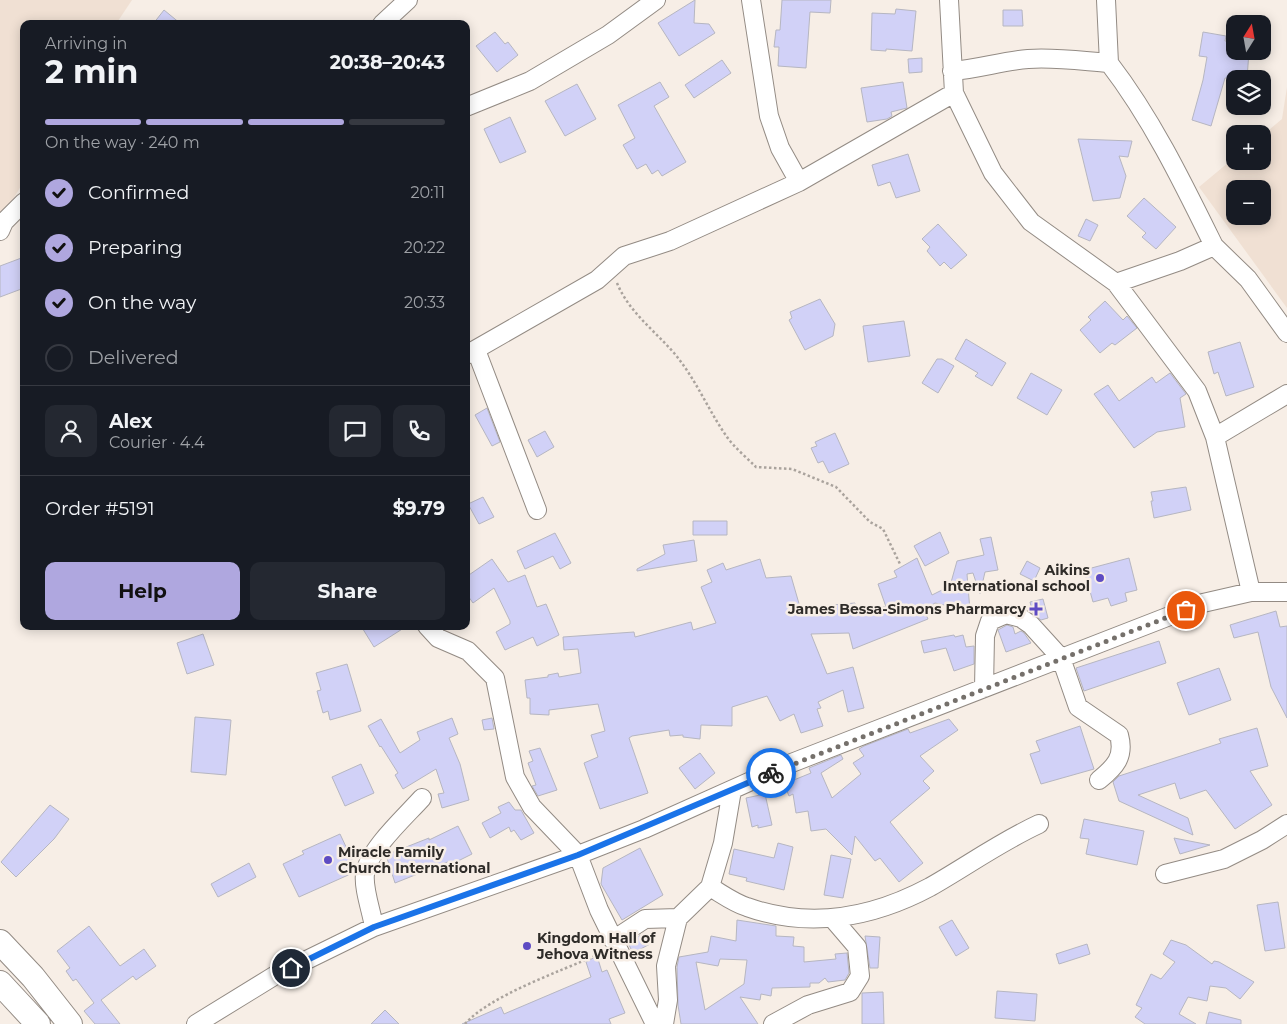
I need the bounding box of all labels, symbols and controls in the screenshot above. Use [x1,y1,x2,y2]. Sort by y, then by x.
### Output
north arrow [1226,15,1271,60]
map controls [1226,15,1271,225]
text: Arriving in [45,34,127,53]
text: 20:38–20:43 [330,51,445,74]
text: 2 min [45,52,138,91]
button: layers [1226,70,1271,115]
button: + [1226,125,1271,170]
text: On the way · 240 m [45,133,200,152]
icon: check [45,179,73,207]
button: − [1226,180,1271,225]
text: Confirmed [88,181,189,204]
text: 20:11 [410,183,445,202]
icon: check [45,234,73,262]
text: Preparing [88,236,183,259]
text: 20:22 [404,238,445,257]
icon: check [45,289,73,317]
text: On the way [88,291,196,314]
text: 20:33 [404,293,445,312]
text: Delivered [88,346,179,369]
button: person [45,405,97,457]
button: chat [329,405,381,457]
button: phone [393,405,445,457]
text: Alex [109,410,152,433]
text: Courier · 4.4 [109,433,205,452]
text: Order #5191 [45,497,155,520]
text: $9.79 [393,497,445,520]
place label: Aikins International school [943,561,1091,595]
button: Help [45,562,240,620]
button: Share [250,562,445,620]
marker: Aikins International school [1094,572,1106,584]
pin [1165,589,1207,631]
icon: bag [1172,596,1200,624]
place label: James Bessa-Simons Pharmarcy [787,600,1027,618]
marker: James Bessa-Simons Pharmarcy [1030,603,1042,615]
courier [746,748,796,798]
icon: bike [757,759,785,787]
place label: Miracle Family Church International [338,843,490,877]
marker: Miracle Family Church International [322,854,334,866]
place label: Kingdom Hall of Jehova Witness [536,929,656,963]
marker: Kingdom Hall of Jehova Witness [521,940,533,952]
pin [270,947,312,989]
icon: home [277,954,305,982]

